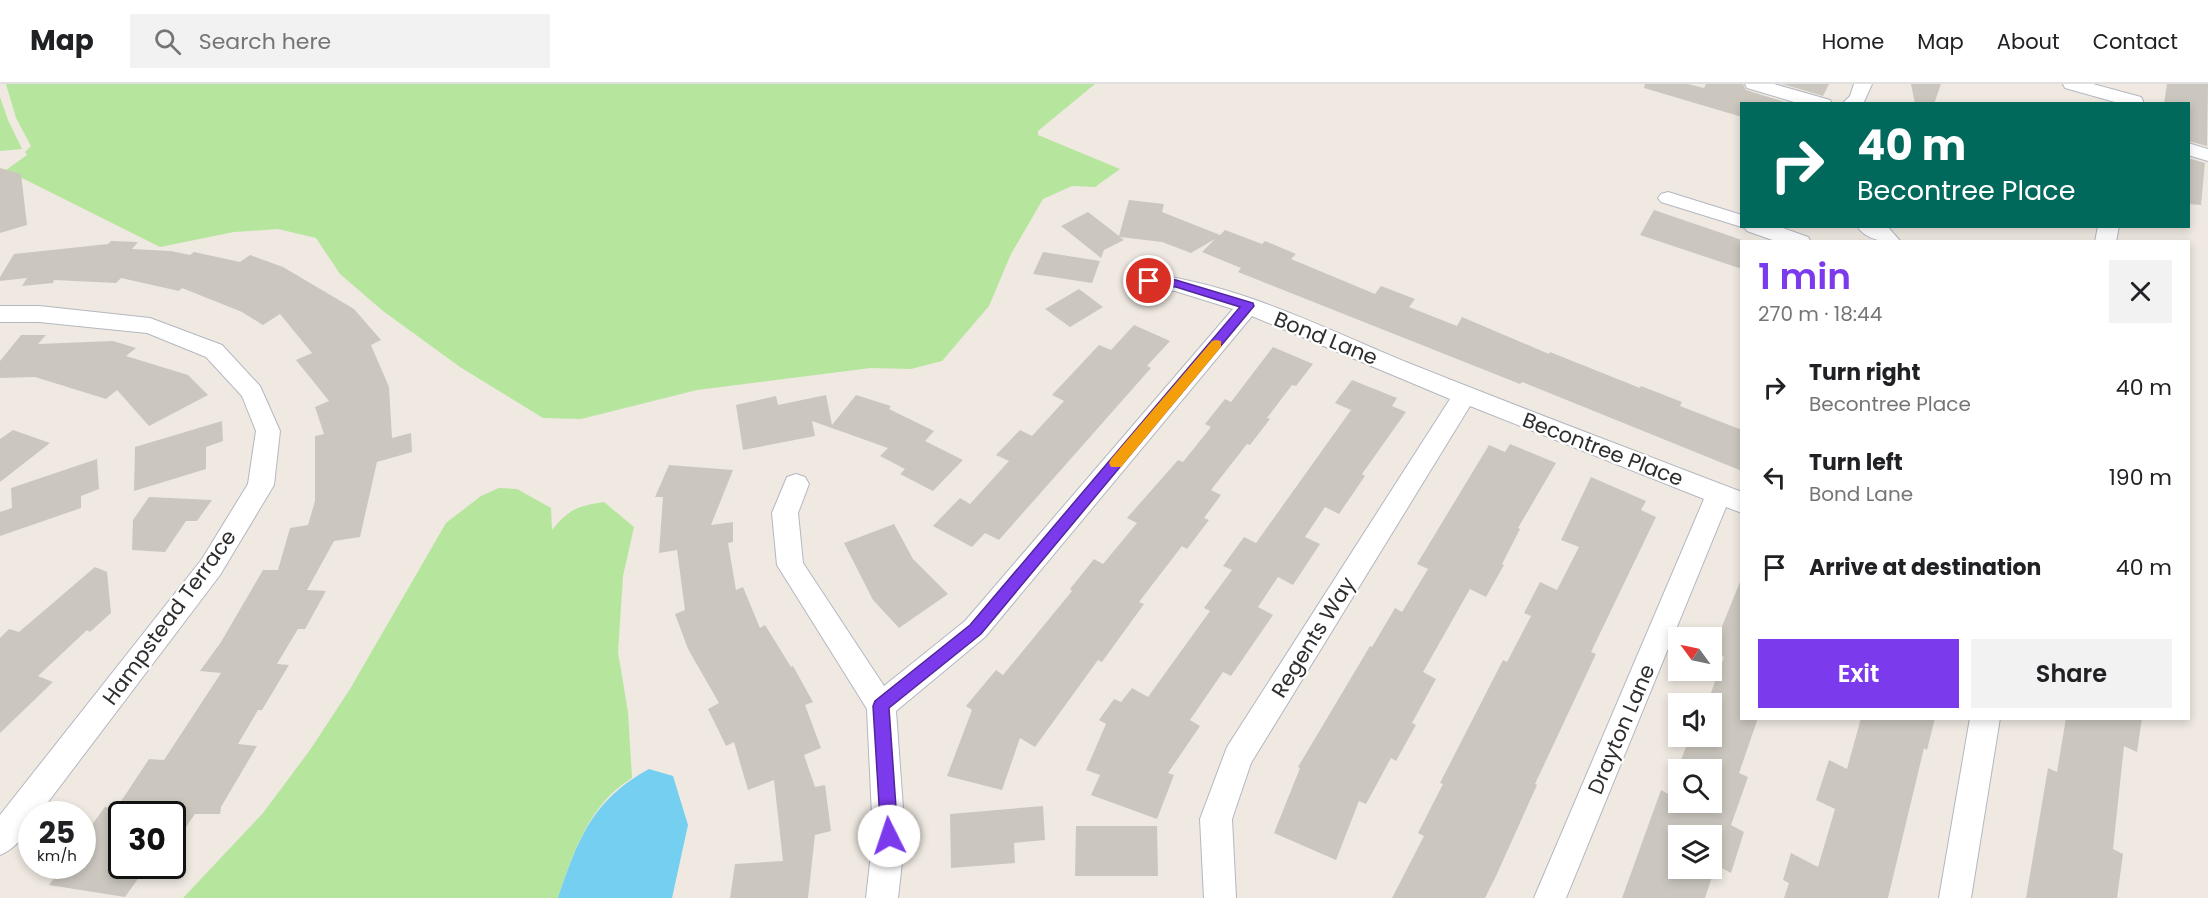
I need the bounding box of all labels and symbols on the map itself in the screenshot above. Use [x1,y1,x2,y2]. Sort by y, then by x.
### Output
pin [1123,255,1174,306]
street label: Bond Lane [1270,304,1382,372]
street label: Becontree Place [1518,405,1688,493]
street label: Hampstead Terrace [95,523,243,711]
street label: Regents Way [1264,571,1362,703]
north arrow [1668,627,1722,681]
street label: Drayton Lane [1581,660,1661,798]
speed limit sign: 30 [108,801,186,879]
position arrow [857,804,921,868]

